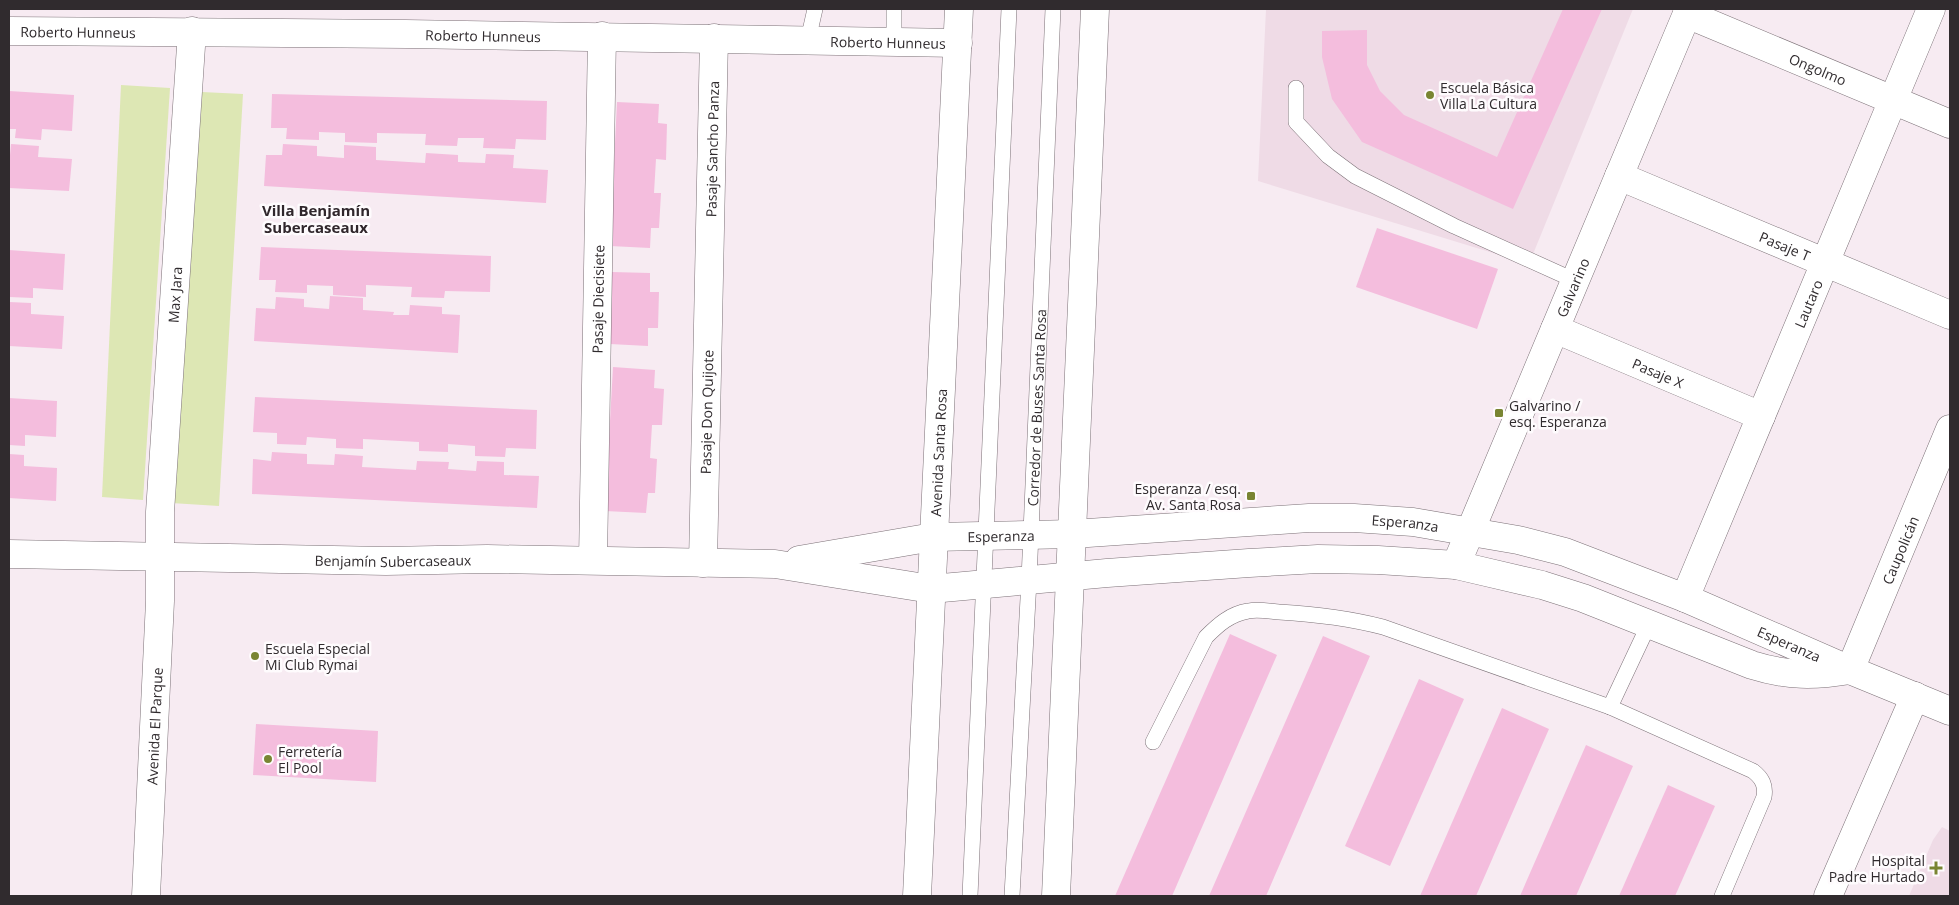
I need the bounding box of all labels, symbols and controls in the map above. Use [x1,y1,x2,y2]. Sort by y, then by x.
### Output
street label: Roberto Hunneus [20,22,136,41]
street label: Roberto Hunneus [425,25,541,46]
street label: Roberto Hunneus [830,31,946,52]
street label: Ongolmo [1786,48,1850,89]
place label: Escuela Básica Villa La Cultura [1440,78,1537,113]
street label: Pasaje Sancho Panza [701,81,723,217]
marker: Escuela Básica Villa La Cultura [1424,89,1436,101]
district label: Villa Benjamín Subercaseaux [262,200,370,237]
street label: Pasaje T [1757,227,1814,265]
street label: Pasaje Diecisiete [587,244,608,353]
street label: Galvarino [1551,255,1593,320]
street label: Max Jara [163,266,186,324]
street label: Lautaro [1789,277,1826,331]
street label: Corredor de Buses Santa Rosa [1023,309,1050,507]
street label: Pasaje Don Quijote [695,350,717,474]
street label: Pasaje X [1630,353,1687,392]
street label: Avenida Santa Rosa [925,388,951,517]
place label: Galvarino / esq. Esperanza [1509,396,1607,431]
marker: Galvarino / esq. Esperanza [1493,407,1505,419]
place label: Esperanza / esq. Av. Santa Rosa [1135,479,1241,514]
marker: Esperanza / esq. Av. Santa Rosa [1245,490,1257,502]
street label: Esperanza [1371,510,1440,536]
street label: Caupolicán [1877,513,1922,587]
street label: Esperanza [967,525,1035,546]
street label: Benjamín Subercaseaux [314,550,472,571]
street label: Esperanza [1755,621,1824,666]
place label: Escuela Especial Mi Club Rymai [265,639,370,674]
marker: Escuela Especial Mi Club Rymai [249,650,261,662]
street label: Avenida El Parque [142,667,166,785]
place label: Ferretería El Pool [278,742,342,777]
marker: Ferretería El Pool [262,753,274,765]
place label: Hospital Padre Hurtado [1829,851,1925,886]
marker: Hospital Padre Hurtado [1929,861,1943,875]

